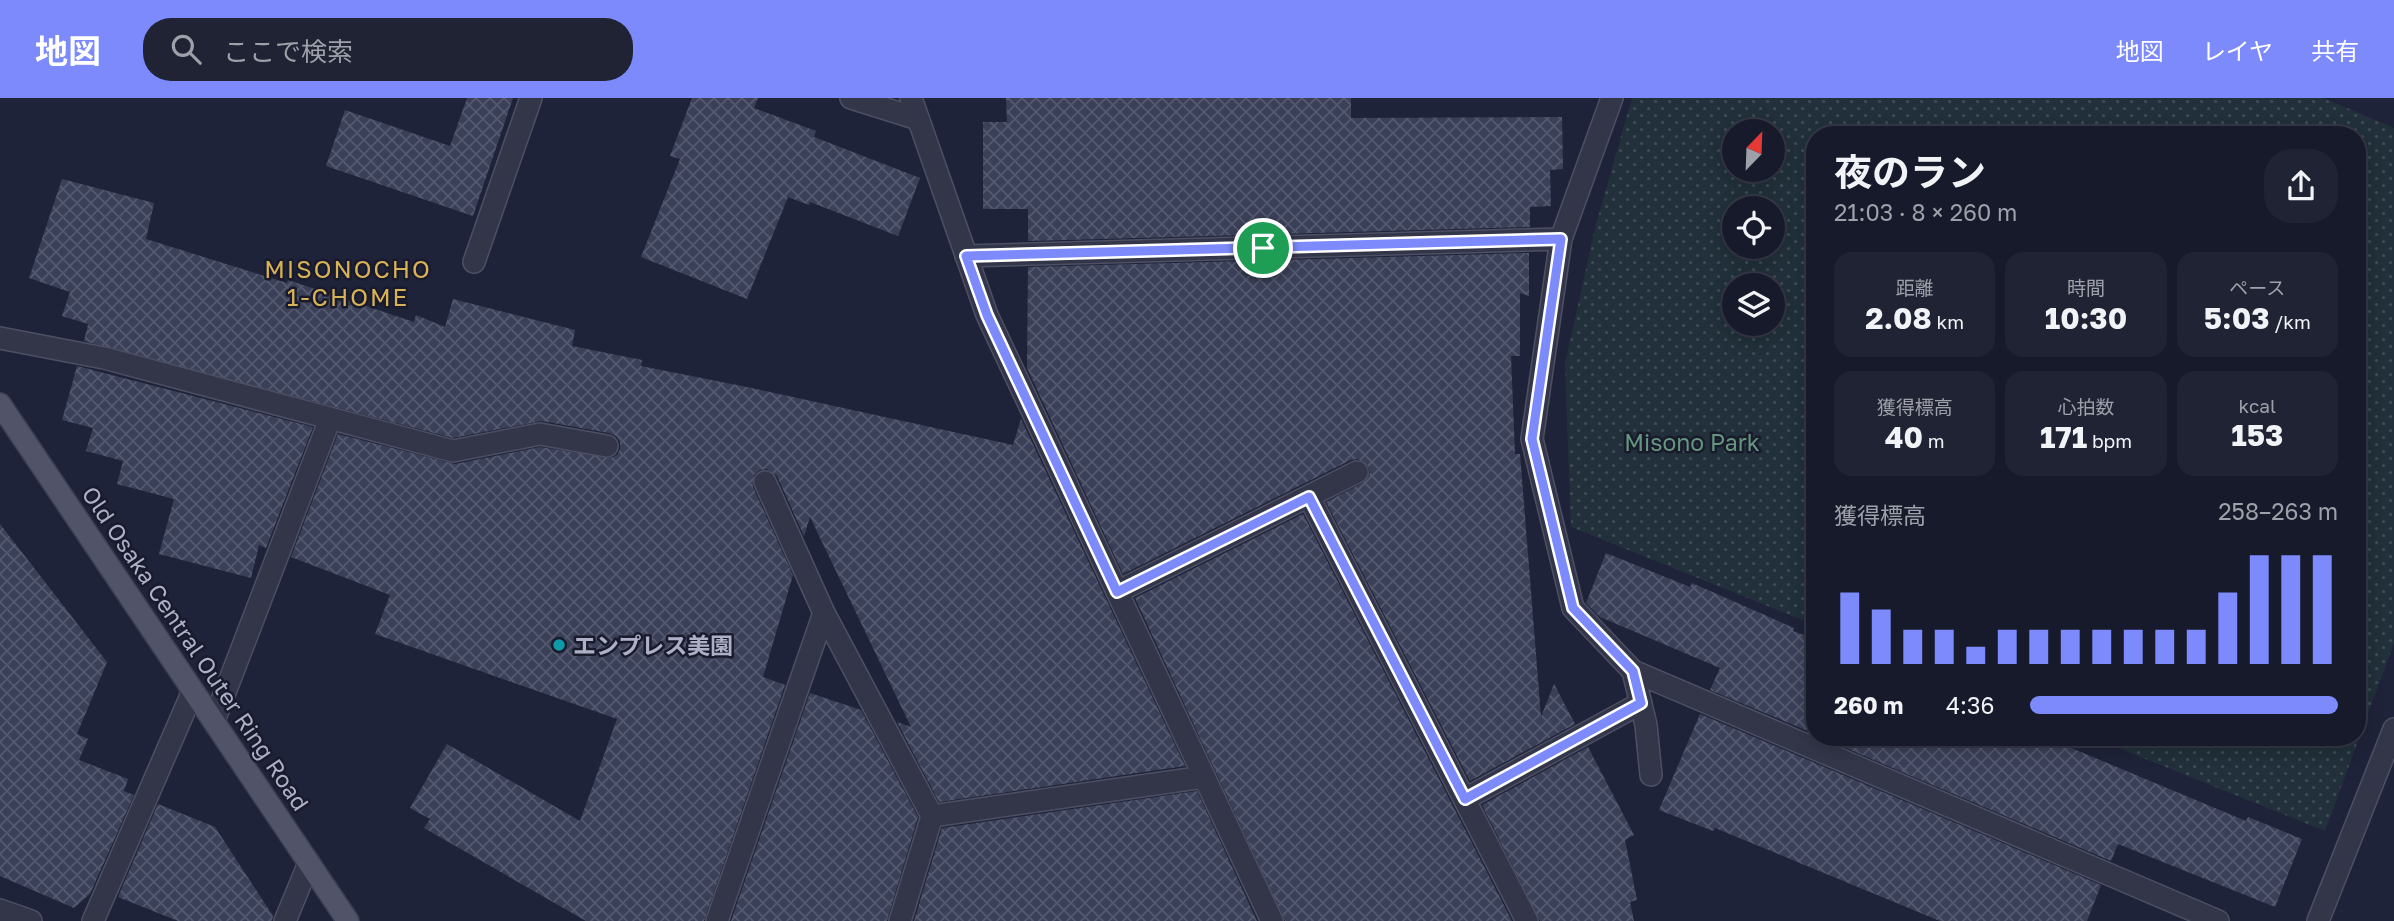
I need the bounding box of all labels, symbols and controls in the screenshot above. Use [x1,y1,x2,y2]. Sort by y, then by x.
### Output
search box [143,18,633,81]
icon: search [167,30,205,68]
text: 地図 [35,31,101,70]
text: ここで検索 [223,36,353,67]
text: 地図 [2116,36,2164,65]
text: レイヤ [2202,36,2273,65]
text: 共有 [2311,36,2359,65]
north arrow [1722,119,1785,182]
map controls [1722,119,1785,336]
text: 夜のラン [1834,149,1986,194]
button: share [2264,149,2338,223]
button: locate [1722,196,1785,259]
text: 21:03 · 8 × 260 m [1834,198,2017,226]
pin [1233,218,1293,278]
icon: arrive [1244,229,1282,267]
district label: MISONOCHO 1-CHOME [264,254,432,311]
button: layers [1722,273,1785,336]
text: 距離 [1896,276,1934,299]
text: 時間 [2067,276,2105,299]
text: ペース [2229,276,2285,299]
text: 2.08 [1865,300,1932,336]
text: 10:30 [2045,300,2127,336]
text: 5:03 [2204,300,2269,336]
text: km [1932,310,1964,333]
text: /km [2269,310,2311,333]
text: kcal [2239,394,2276,417]
text: 獲得標高 [1877,395,1953,418]
text: 心拍数 [2057,395,2115,418]
text: 153 [2231,417,2283,453]
text: 40 [1885,419,1923,455]
text: 171 [2040,419,2087,455]
park label: Misono Park [1624,428,1760,456]
text: m [1923,429,1945,452]
text: bpm [2087,429,2132,452]
street label: Old Osaka Central Outer Ring Road [77,481,315,815]
text: 258–263 m [2218,497,2338,525]
text: 獲得標高 [1834,501,1926,529]
place label: エンプレス美園 [573,631,733,659]
marker: エンプレス美園 [551,637,567,653]
text: 260 m [1834,691,1903,719]
text: 4:36 [1946,691,1994,719]

